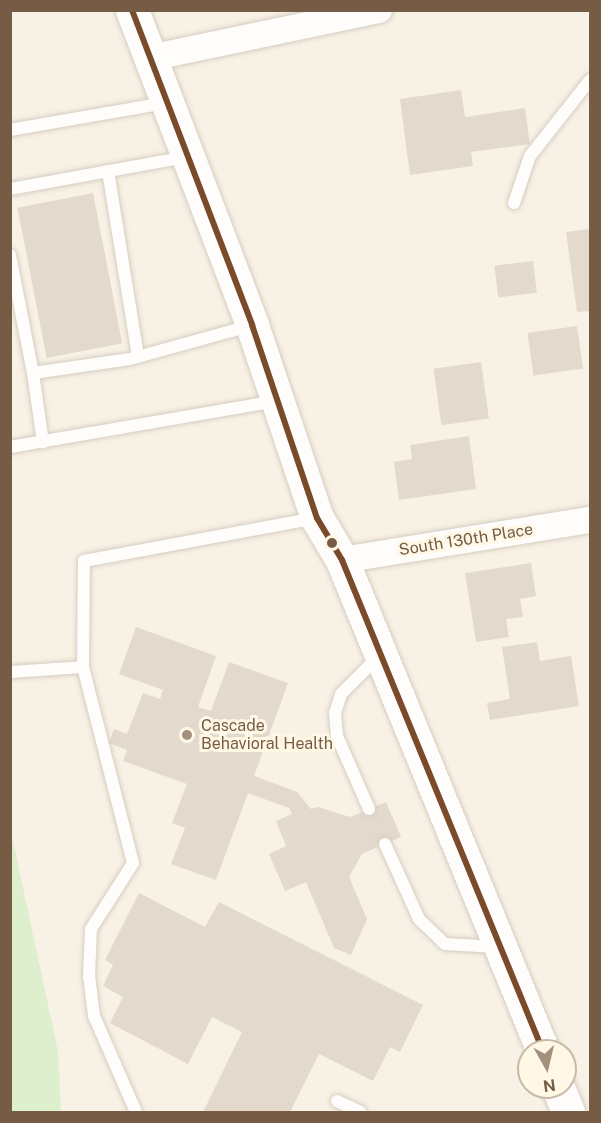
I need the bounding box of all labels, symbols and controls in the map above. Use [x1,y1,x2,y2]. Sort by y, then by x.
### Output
street label: South 130th Place [398,520,534,560]
unlabelled marker [326,537,338,549]
place label: Cascade Behavioral Health [201,716,333,754]
marker: Cascade Behavioral Health [178,726,196,744]
north arrow [517,1039,577,1099]
text: N [542,1075,557,1096]

